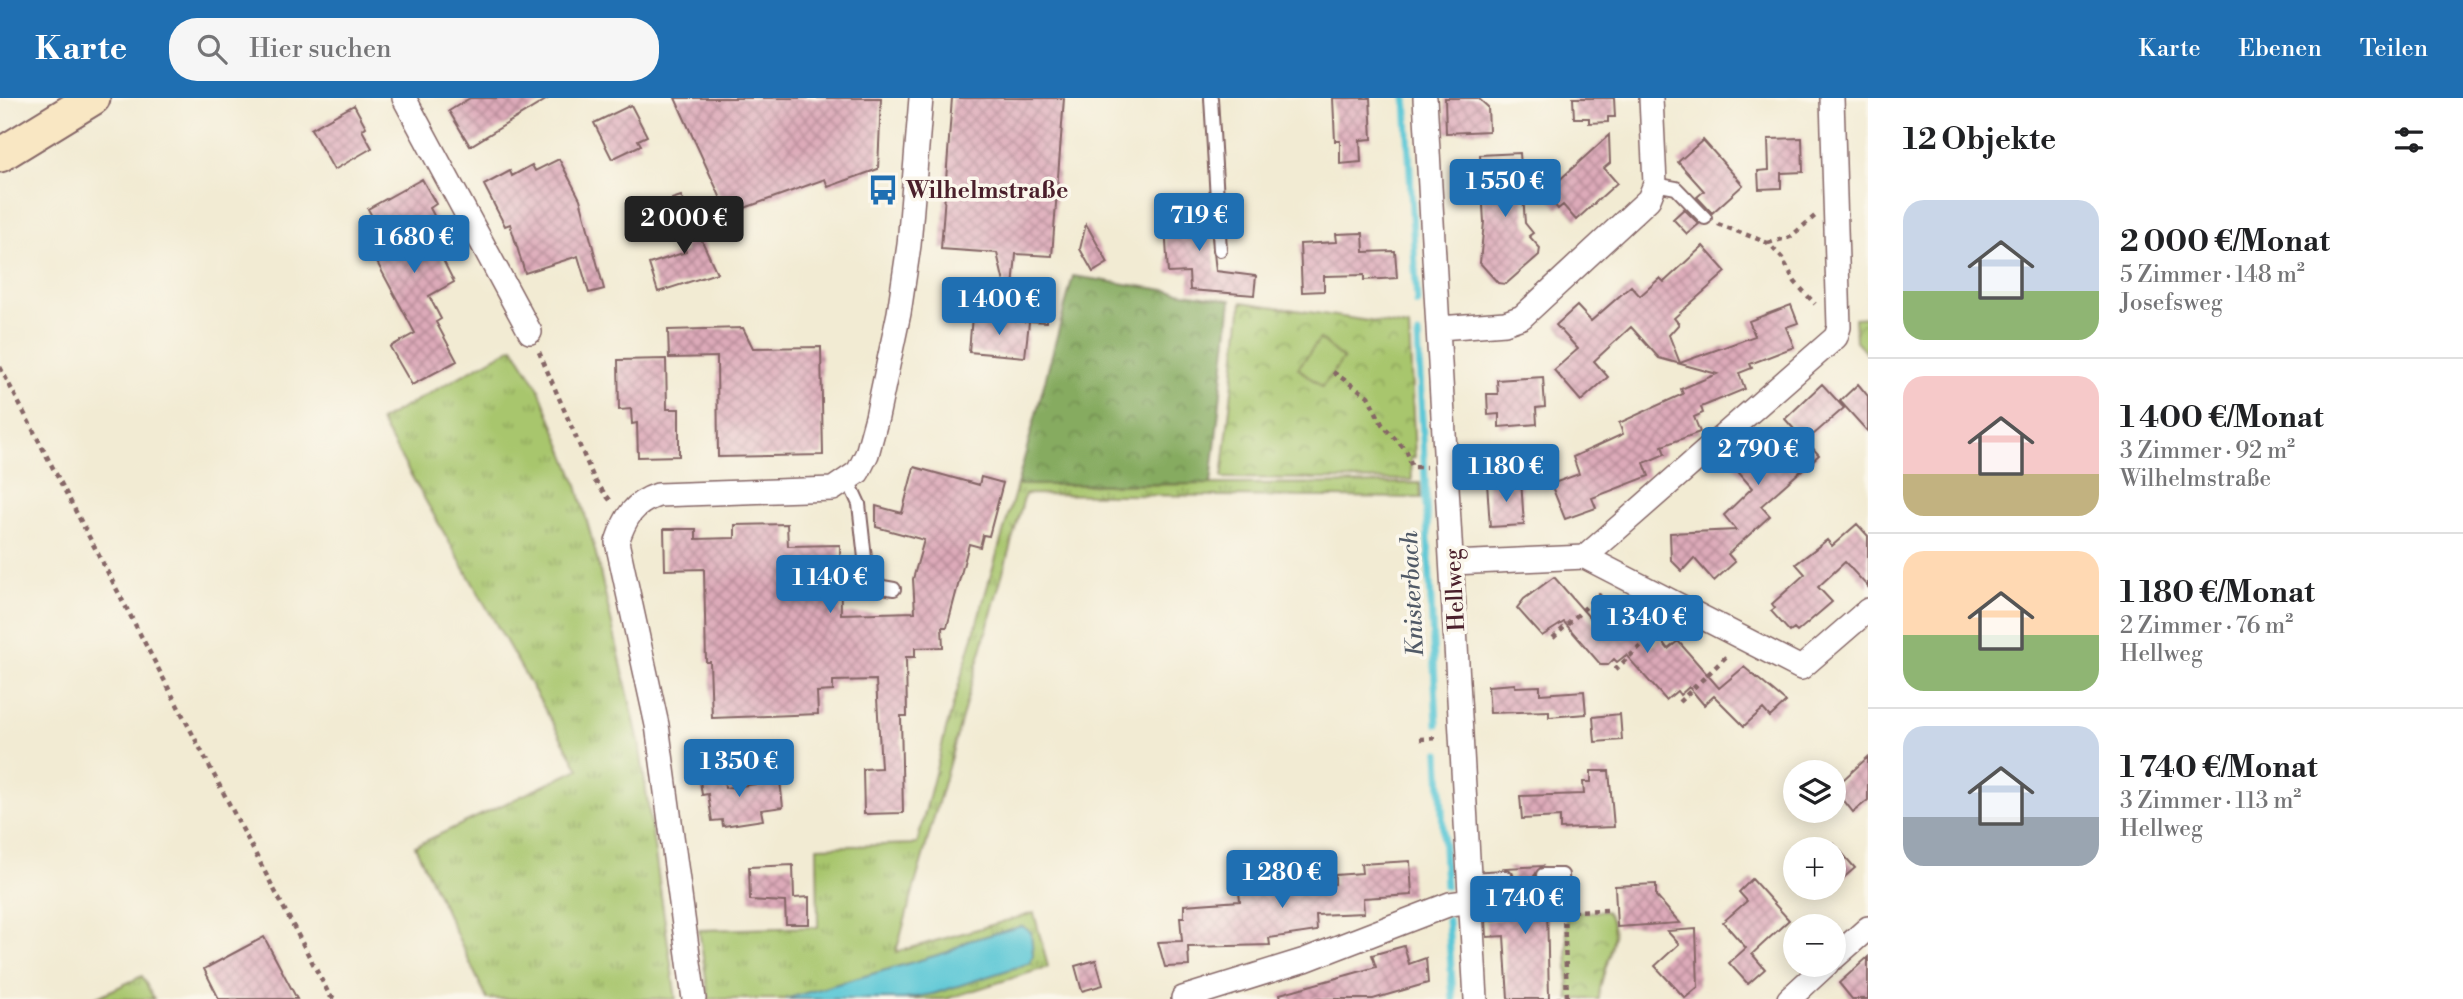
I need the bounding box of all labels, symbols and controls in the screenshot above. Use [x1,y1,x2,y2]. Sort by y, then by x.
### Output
search box [169,18,659,81]
text: Karte [35,29,127,70]
icon: search [193,30,231,68]
text: Hier suchen [249,33,392,65]
text: Karte [2139,34,2201,64]
text: Ebenen [2239,34,2322,64]
text: Teilen [2360,34,2428,64]
text: 12 Objekte [1903,121,2056,159]
icon: filters [2390,121,2428,159]
pin: 1 550 € [1440,159,1570,219]
text: 1 550 € [1466,168,1544,196]
bus stop icon: Wilhelmstraße [866,173,900,207]
place label: Wilhelmstraße [905,177,1068,205]
pin: 719 € [1150,194,1248,253]
pin: 2 000 € [619,197,749,256]
text: 719 € [1170,202,1228,230]
text: 2 000 € [641,205,727,233]
pin: 1 680 € [349,216,479,275]
text: 2 000 €/Monat [2120,223,2330,261]
text: 1 680 € [374,224,454,252]
icon: home [1959,228,2043,312]
text: 5 Zimmer · 148 m² [2120,261,2305,289]
pin: 1 400 € [934,278,1064,337]
text: 1 400 € [958,286,1040,314]
text: Josefsweg [2120,289,2223,317]
text: 1 400 €/Monat [2120,399,2324,437]
icon: home [1959,404,2043,488]
pin: 2 790 € [1693,428,1823,487]
text: 2 790 € [1717,436,1799,464]
text: 3 Zimmer · 92 m² [2120,437,2295,465]
pin: 1 180 € [1441,444,1571,504]
text: 1 180 € [1468,453,1544,481]
text: Wilhelmstraße [2120,465,2271,493]
water label: Knisterbach [1395,530,1431,658]
street label: Hellweg [1439,548,1471,632]
pin: 1 140 € [765,556,895,615]
text: 1 140 € [792,564,868,592]
text: 1 180 €/Monat [2120,574,2315,612]
icon: home [1959,579,2043,663]
pin: 1 340 € [1582,596,1712,655]
text: 1 340 € [1607,604,1687,632]
text: 2 Zimmer · 76 m² [2120,612,2293,640]
text: Hellweg [2120,640,2203,668]
pin: 1 350 € [674,740,804,799]
text: 1 350 € [700,748,778,776]
text: 1 740 €/Monat [2120,749,2318,787]
icon: home [1959,754,2043,838]
map controls [1783,760,1846,977]
button: layers [1783,760,1846,823]
text: 3 Zimmer · 113 m² [2120,787,2301,815]
text: Hellweg [2120,815,2203,843]
button: + [1783,837,1846,900]
pin: 1 280 € [1217,850,1347,910]
text: 1 280 € [1242,859,1322,887]
pin: 1 740 € [1460,876,1590,936]
text: 1 740 € [1486,885,1564,913]
button: − [1783,914,1846,977]

